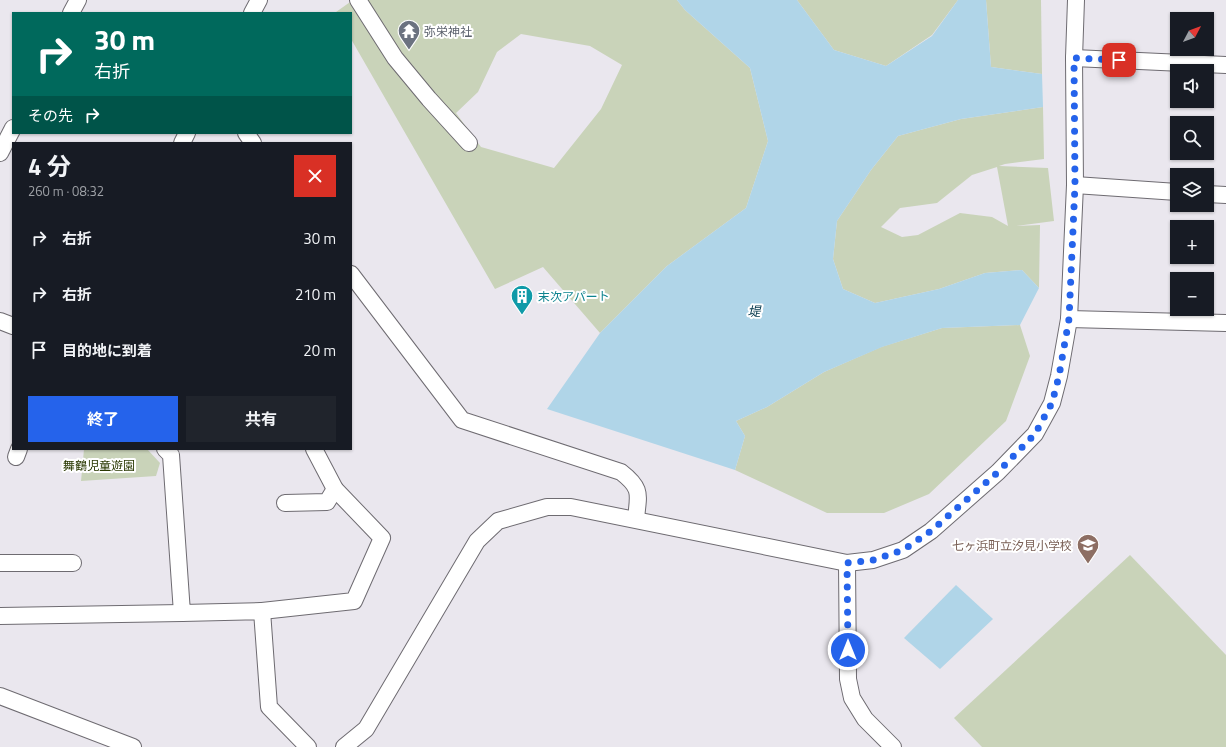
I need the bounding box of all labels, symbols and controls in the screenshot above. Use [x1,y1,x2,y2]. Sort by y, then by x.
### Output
north arrow [1170,12,1214,56]
map controls [1170,12,1214,316]
text: 30 m [94,18,155,61]
temple icon: 弥栄神社 [396,18,422,51]
place label: 弥栄神社 [424,22,472,41]
icon: right [28,28,80,80]
pin [1102,43,1136,77]
icon: arrive [1108,49,1130,71]
text: 右折 [94,58,130,85]
button: sound [1170,64,1214,108]
text: その先 [28,104,73,127]
icon: right [81,104,103,126]
button: search [1170,116,1214,160]
text: 4 分 [28,148,71,184]
button: close [294,155,336,197]
button: layers [1170,168,1214,212]
text: 260 m · 08:32 [28,181,104,201]
button: + [1170,220,1214,264]
icon: right [28,227,50,249]
text: 右折 [62,227,92,250]
text: 30 m [303,227,336,250]
button: − [1170,272,1214,316]
icon: right [28,283,50,305]
text: 右折 [62,283,92,306]
text: 210 m [295,283,336,306]
building icon: 末次アパート [509,283,535,316]
place label: 末次アパート [538,287,610,306]
water label: 堤 [747,301,762,321]
icon: arrive [28,339,50,361]
text: 目的地に到着 [62,339,152,362]
text: 20 m [303,339,336,362]
button: 終了 [28,396,178,442]
button: 共有 [186,396,336,442]
park label: 舞鶴児童遊園 [63,456,135,475]
school or university icon: 七ヶ浜町立汐見小学校 [1075,532,1101,565]
place label: 七ヶ浜町立汐見小学校 [952,536,1072,555]
position arrow [827,629,869,671]

